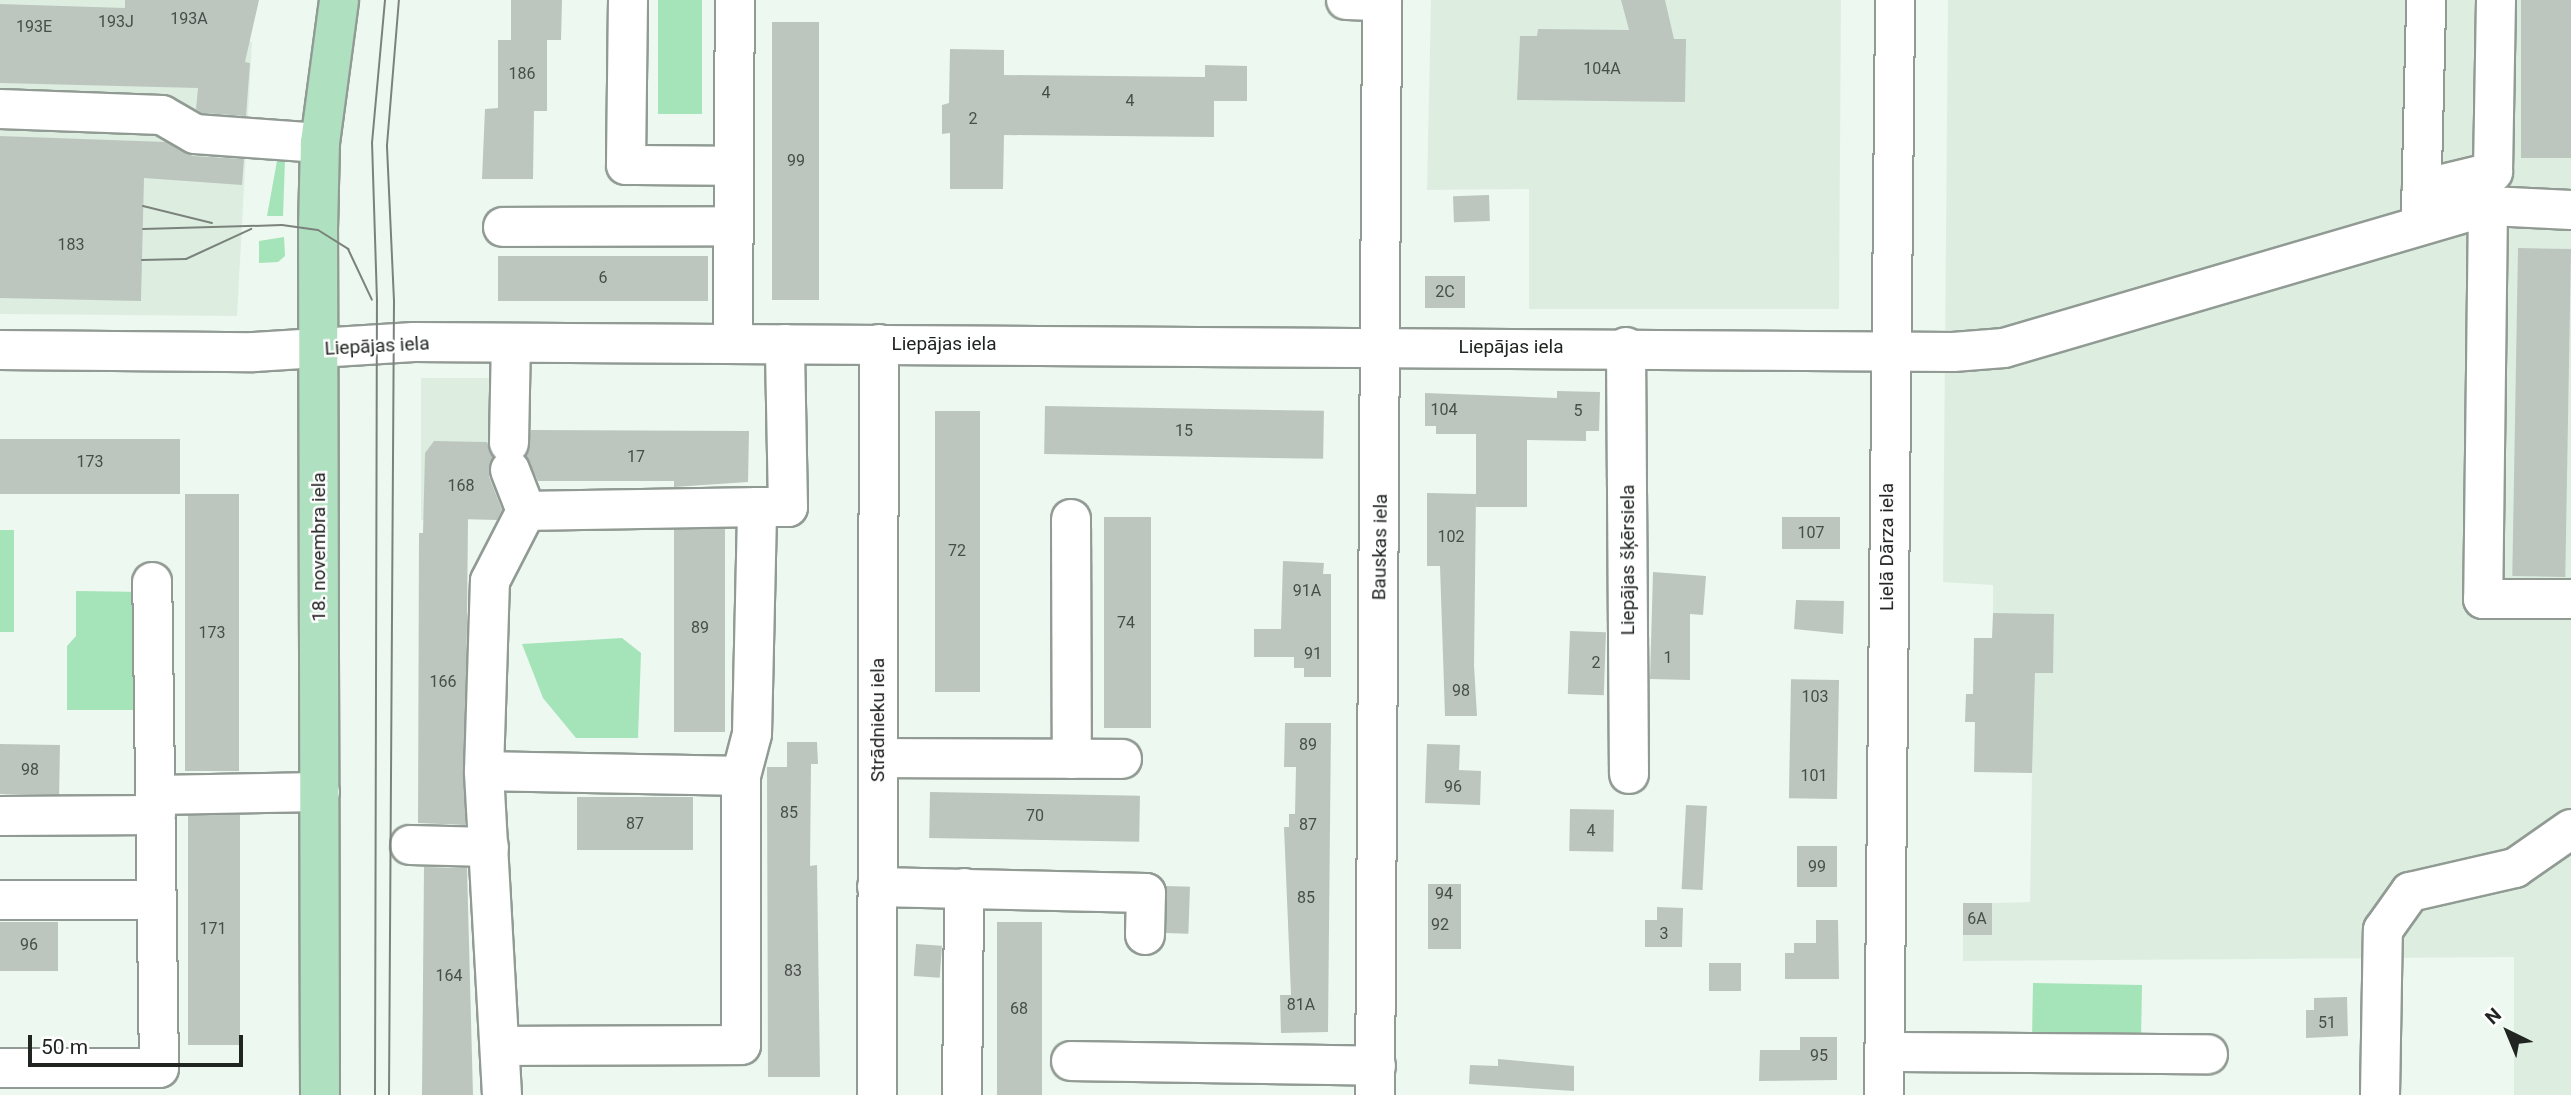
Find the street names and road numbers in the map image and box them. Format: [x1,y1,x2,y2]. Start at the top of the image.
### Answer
street label: Liepājas iela [324,332,430,360]
street label: Liepājas iela [892,333,996,355]
street label: Liepājas iela [1459,336,1563,358]
street label: 18. novembra iela [308,472,330,622]
street label: Lielā Dārza iela [1876,483,1898,611]
street label: Liepājas šķērsiela [1617,485,1639,635]
street label: Bauskas iela [1368,494,1392,600]
street label: Strādnieku iela [867,658,889,782]

